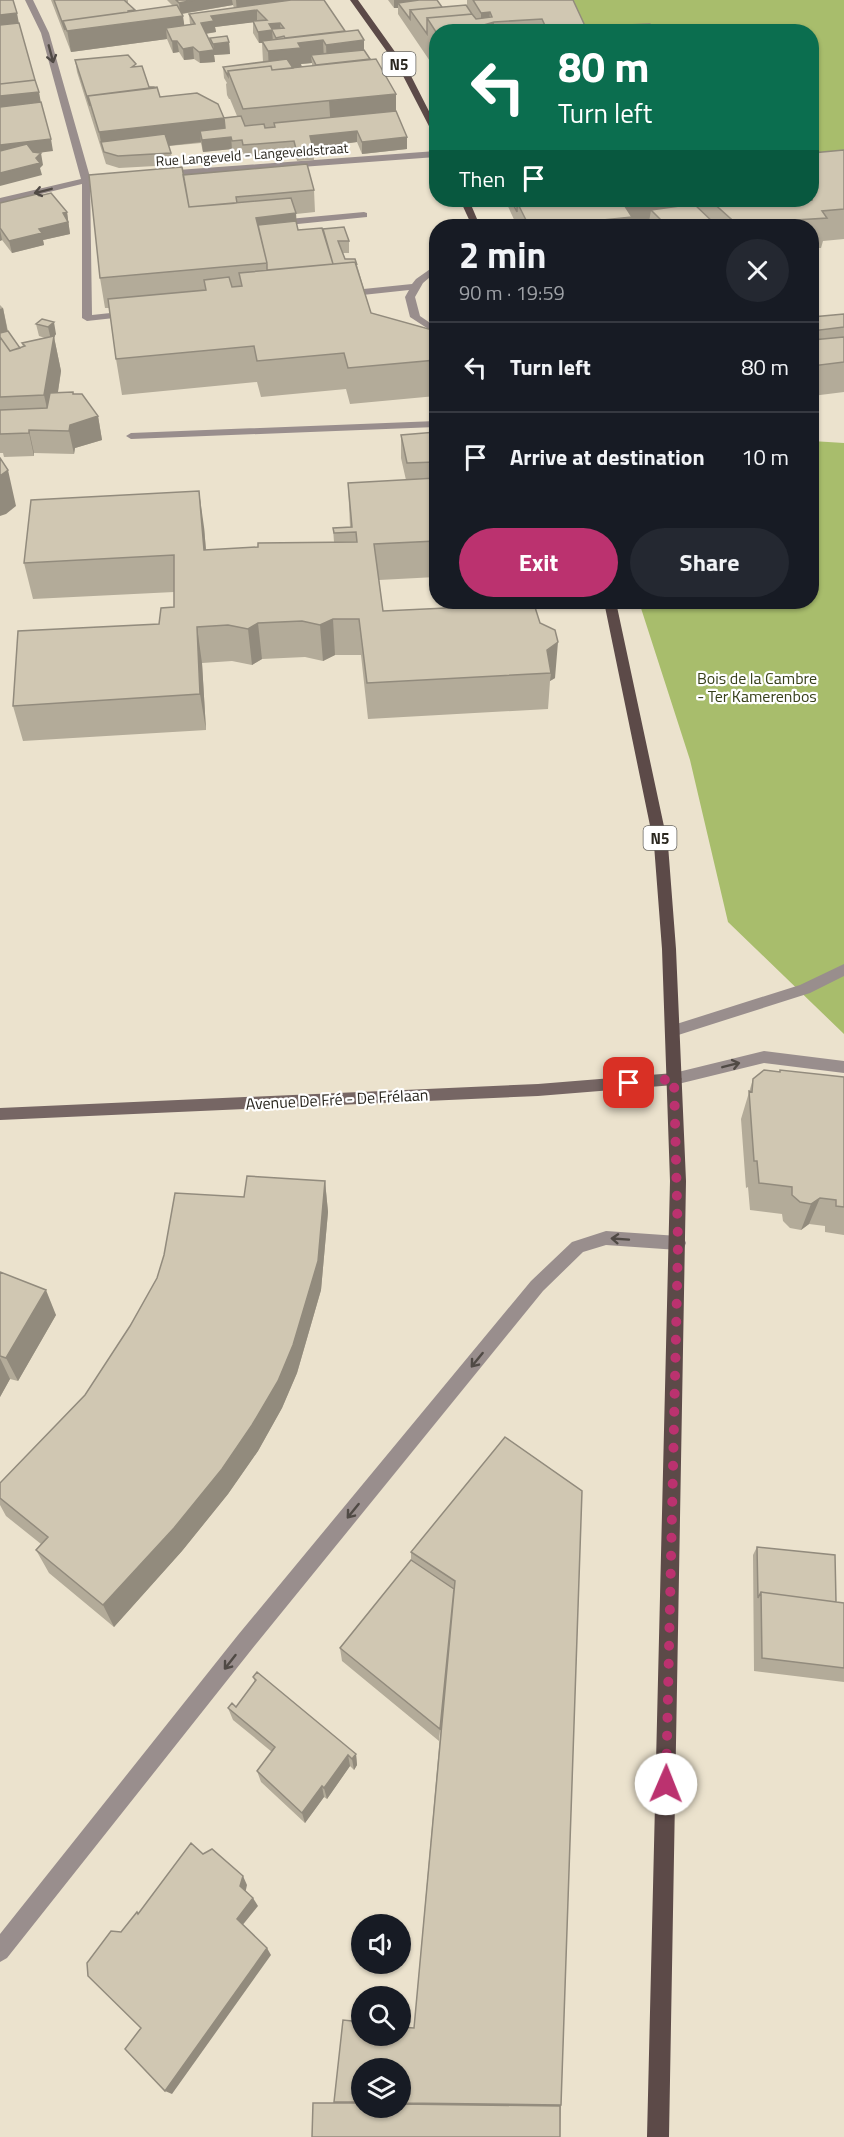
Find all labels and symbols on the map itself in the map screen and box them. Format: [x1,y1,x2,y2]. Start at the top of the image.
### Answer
one-way arrow [46,44,57,63]
road number: N5 [382,52,416,76]
street label: Rue Langeveld - Langeveldstraat [155,137,349,171]
one-way arrow [34,185,53,197]
park label: Bois de la Cambre - Ter Kamerenbos [697,666,817,708]
road number: N5 [644,826,676,850]
pin [603,1057,654,1108]
one-way arrow [721,1059,740,1071]
street label: Avenue De Fré - De Frélaan [245,1082,429,1116]
one-way arrow [610,1233,630,1244]
one-way arrow [470,1352,483,1368]
one-way arrow [347,1502,360,1518]
one-way arrow [223,1653,236,1669]
position arrow [634,1752,698,1816]

